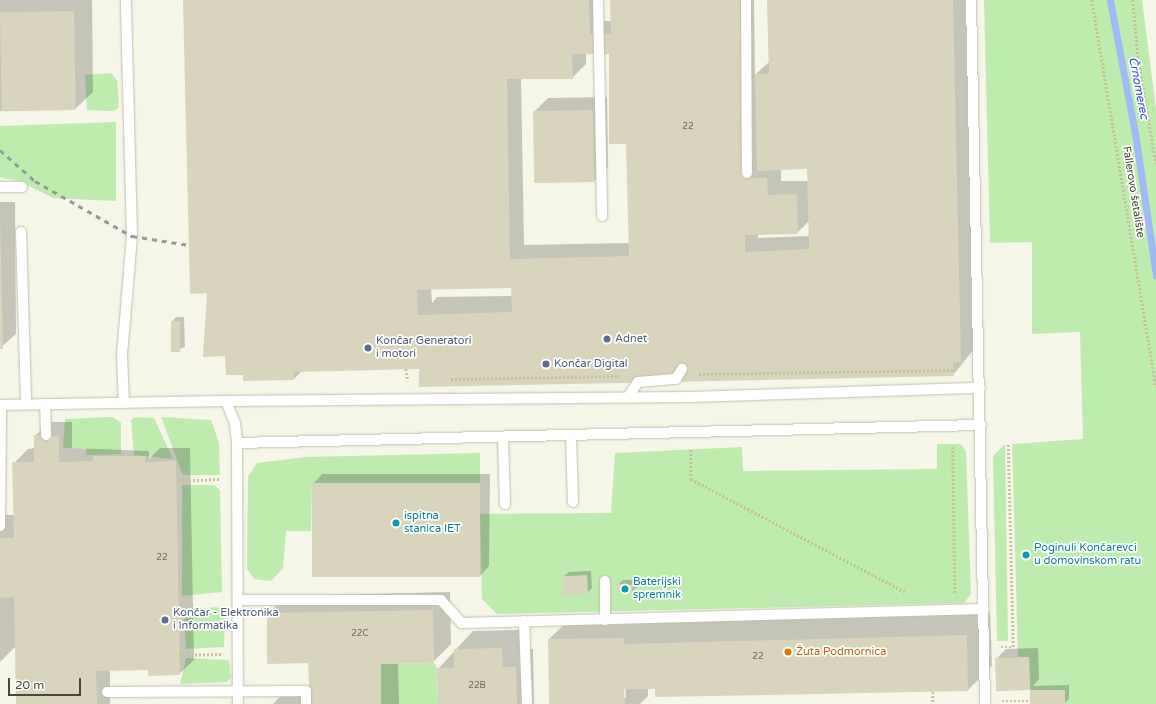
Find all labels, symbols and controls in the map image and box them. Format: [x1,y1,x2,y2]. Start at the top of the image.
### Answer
water label: Črnomerec [1125,56,1151,120]
house number: 22 [682,122,694,132]
street label: Fallerovo šetalište [1119,145,1147,239]
place label: Adnet [615,332,647,346]
marker: Adnet [602,334,612,344]
place label: Končar Generatori i motori [376,335,471,361]
marker: Končar Generatori i motori [363,343,373,353]
place label: Končar Digital [554,357,628,371]
marker: Končar Digital [541,359,551,369]
place label: ispitna stanica IET [404,510,461,536]
marker: ispitna stanica IET [391,518,401,528]
place label: Poginuli Končarevci u domovinskom ratu [1034,542,1141,568]
marker: Poginuli Končarevci u domovinskom ratu [1021,550,1031,560]
house number: 22 [156,553,168,563]
place label: Baterijski spremnik [633,576,681,602]
marker: Baterijski spremnik [620,584,630,594]
place label: Končar - Elektronika i Informatika [173,607,279,633]
marker: Končar - Elektronika i Informatika [160,615,170,625]
house number: 22C [351,629,369,639]
place label: Žuta Podmornica [796,645,886,659]
marker: Žuta Podmornica [783,647,793,657]
house number: 22 [752,652,764,662]
scale bar [10,670,83,696]
text: 20 m [15,678,44,692]
house number: 22B [468,681,486,691]

